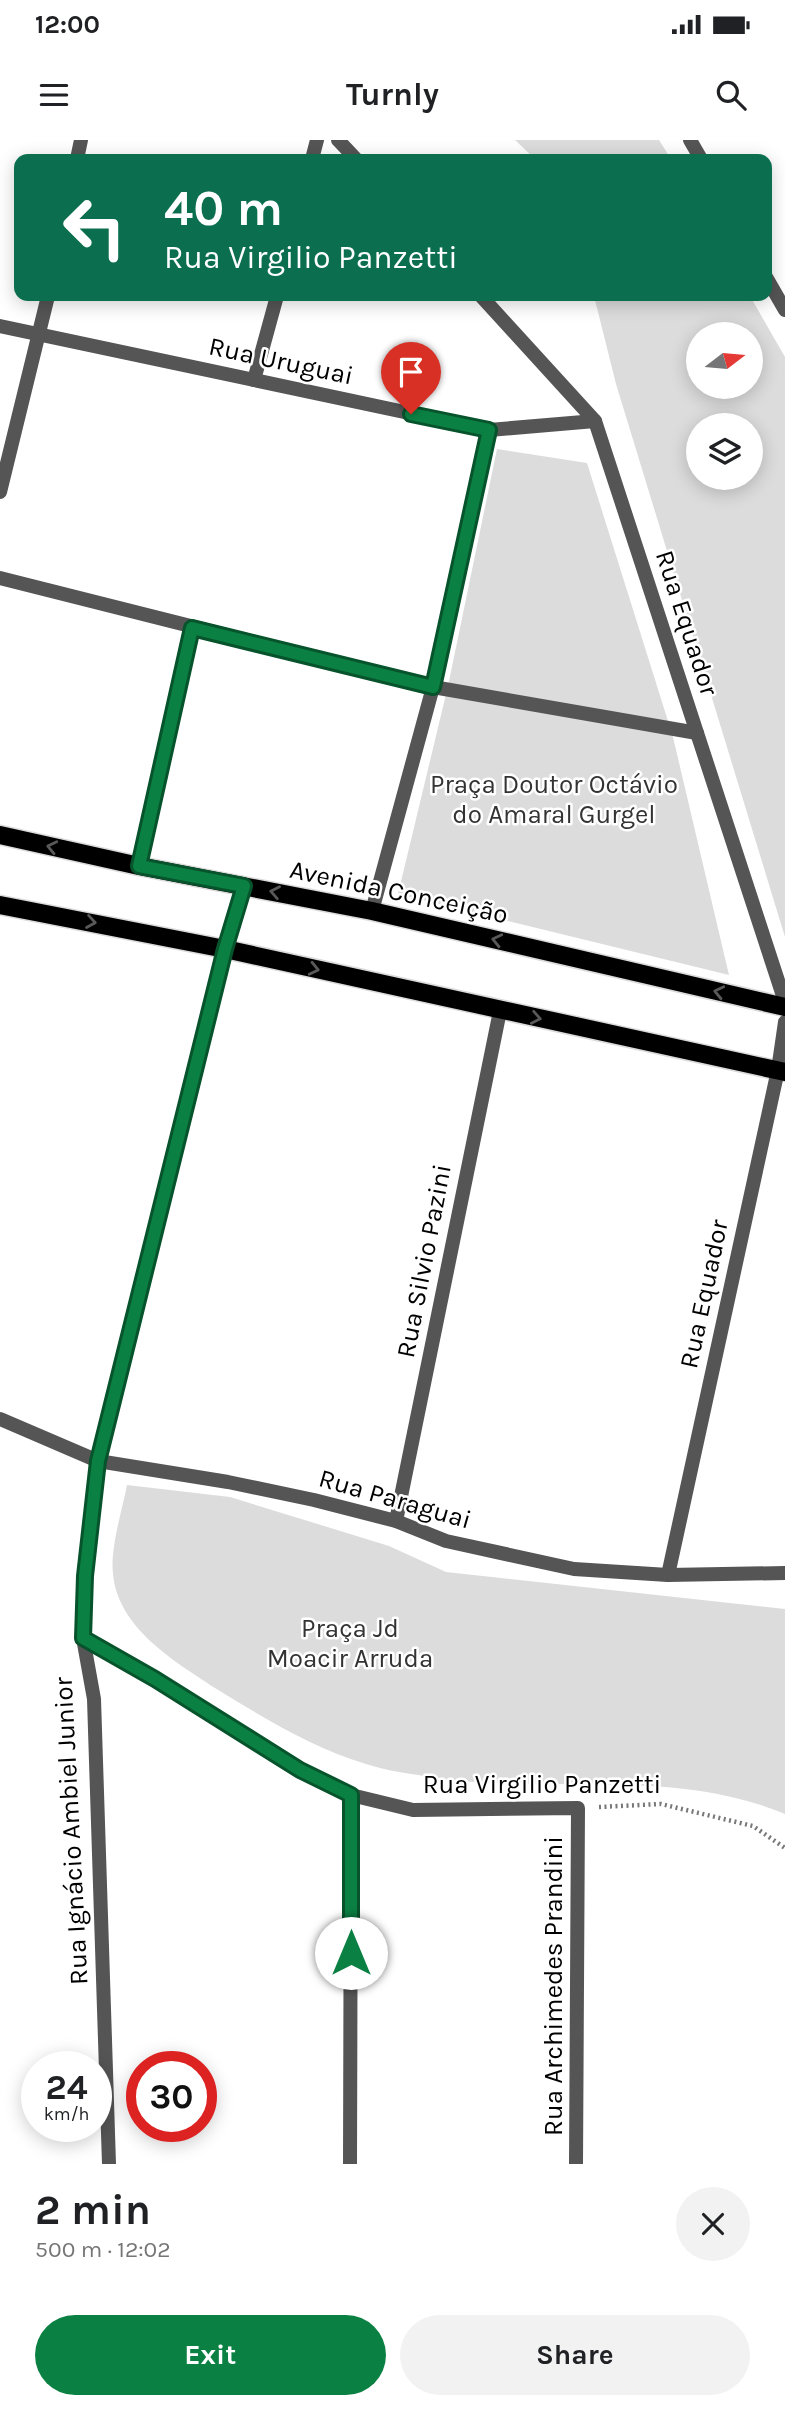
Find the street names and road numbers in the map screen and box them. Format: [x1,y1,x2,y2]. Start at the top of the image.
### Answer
street label: Rua Uruguai [206,331,356,391]
street label: Rua Equador [649,546,725,700]
street label: Avenida Conceição [287,854,511,930]
street label: Rua Silvio Pazini [390,1162,458,1360]
street label: Rua Equador [673,1216,735,1371]
street label: Rua Paraguai [315,1462,475,1536]
street label: Rua Ignácio Ambiel Junior [47,1676,95,1986]
street label: Rua Virgilio Panzetti [423,1769,661,1800]
street label: Rua Archimedes Prandini [538,1836,569,2136]

